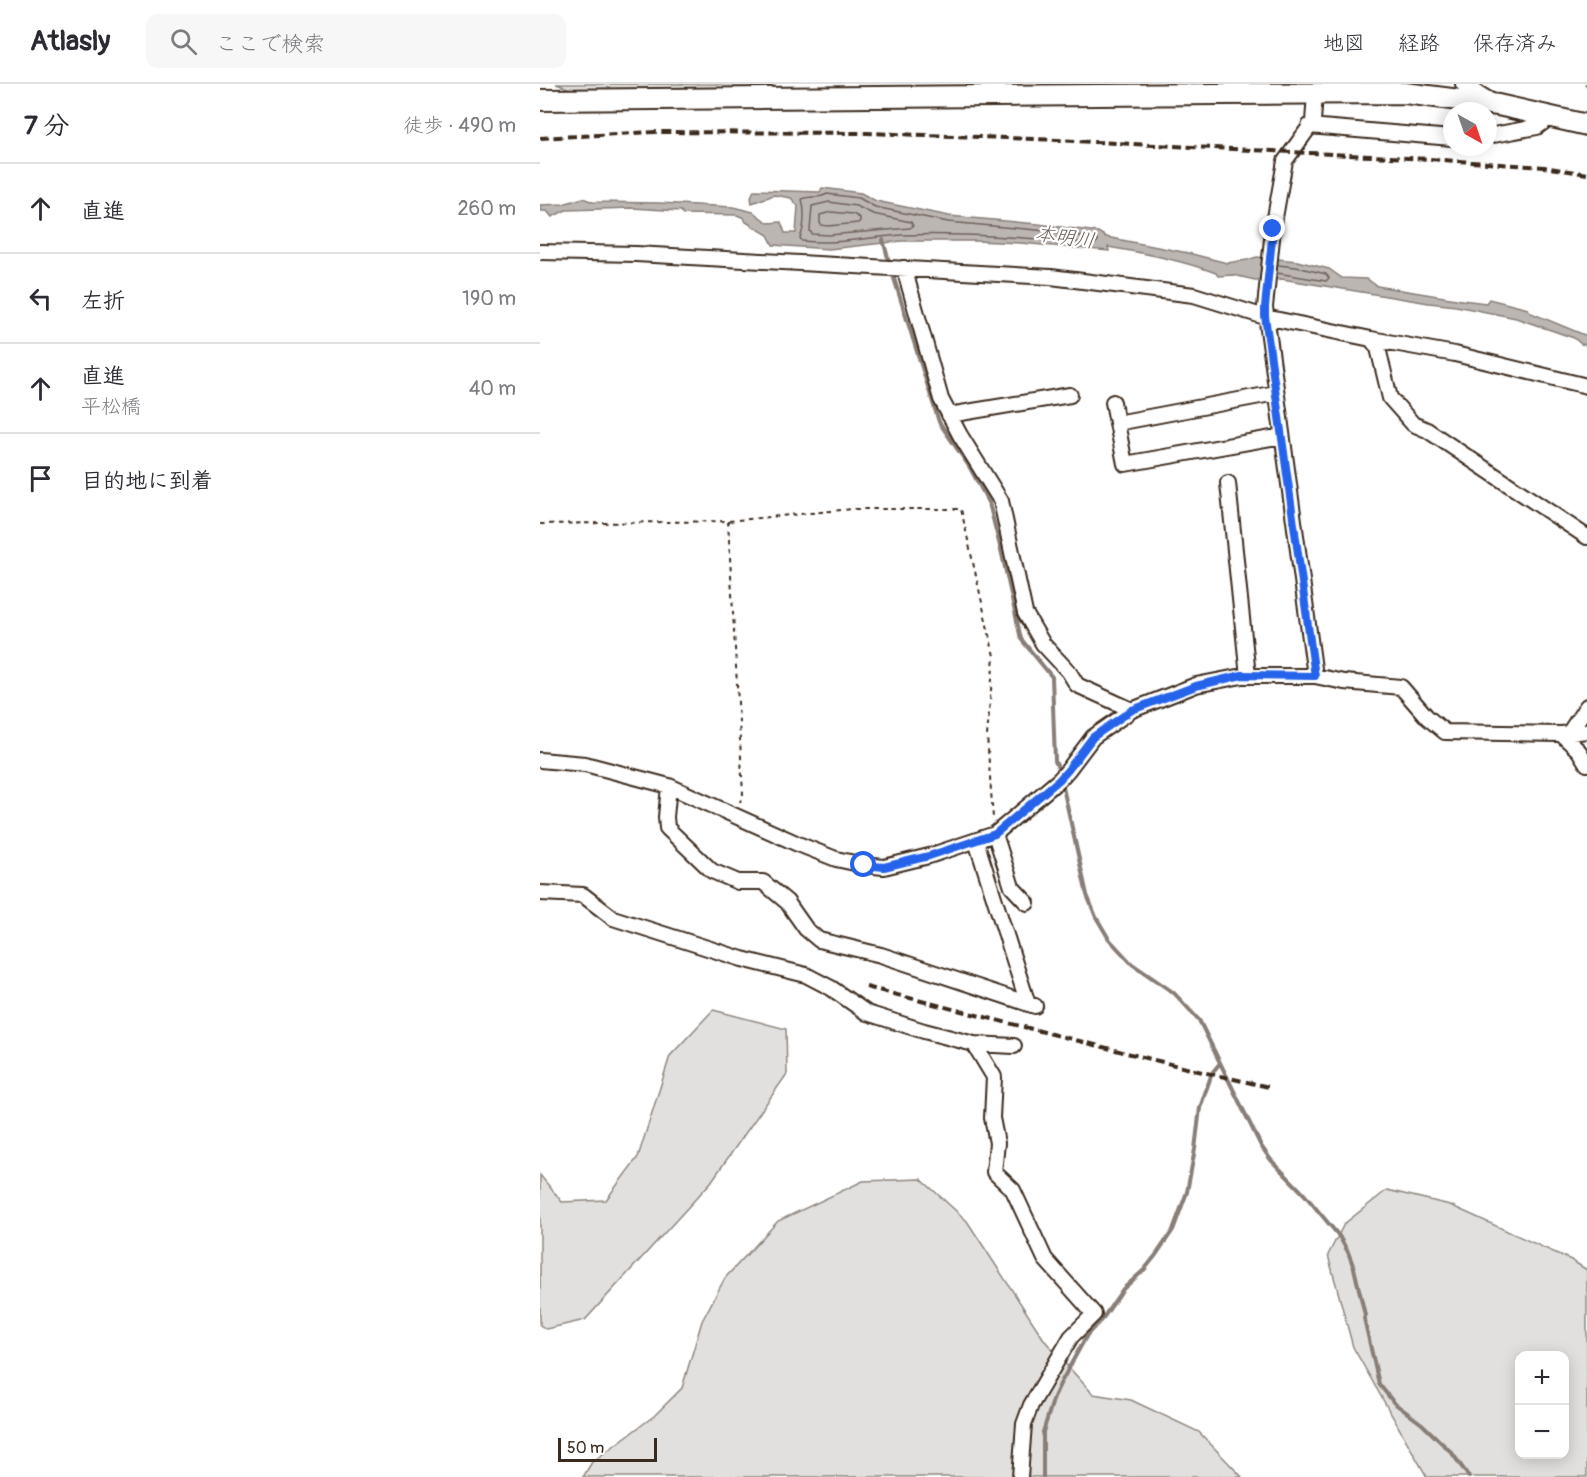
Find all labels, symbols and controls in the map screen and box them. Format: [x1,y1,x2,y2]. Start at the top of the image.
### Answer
search box [146,14,566,68]
text: Atlasly [30,24,110,59]
icon: search [167,25,200,58]
text: ここで検索 [215,30,325,58]
text: 地図 [1323,30,1365,57]
text: 経路 [1398,30,1440,57]
text: 保存済み [1473,30,1557,57]
north arrow [1443,102,1497,156]
text: 7 分 [24,110,69,142]
text: 徒歩 · 490 m [403,113,516,138]
icon: ahead [24,192,57,225]
text: 260 m [457,196,516,221]
text: 直進 [81,197,125,225]
route end [1259,215,1285,241]
water label: 本明川 [1034,220,1096,254]
icon: left [24,282,57,315]
text: 190 m [462,286,516,311]
text: 左折 [81,287,125,315]
text: 直進 [81,362,125,390]
icon: ahead [24,372,57,405]
text: 40 m [469,376,516,401]
text: 平松橋 [81,394,141,419]
icon: arrive [24,462,57,495]
text: 目的地に到着 [81,467,213,495]
route start [850,851,876,877]
map controls [1515,1351,1569,1459]
button: + [1515,1351,1569,1405]
button: − [1515,1405,1569,1459]
scale bar [558,1435,657,1462]
text: 50 m [567,1438,604,1458]

